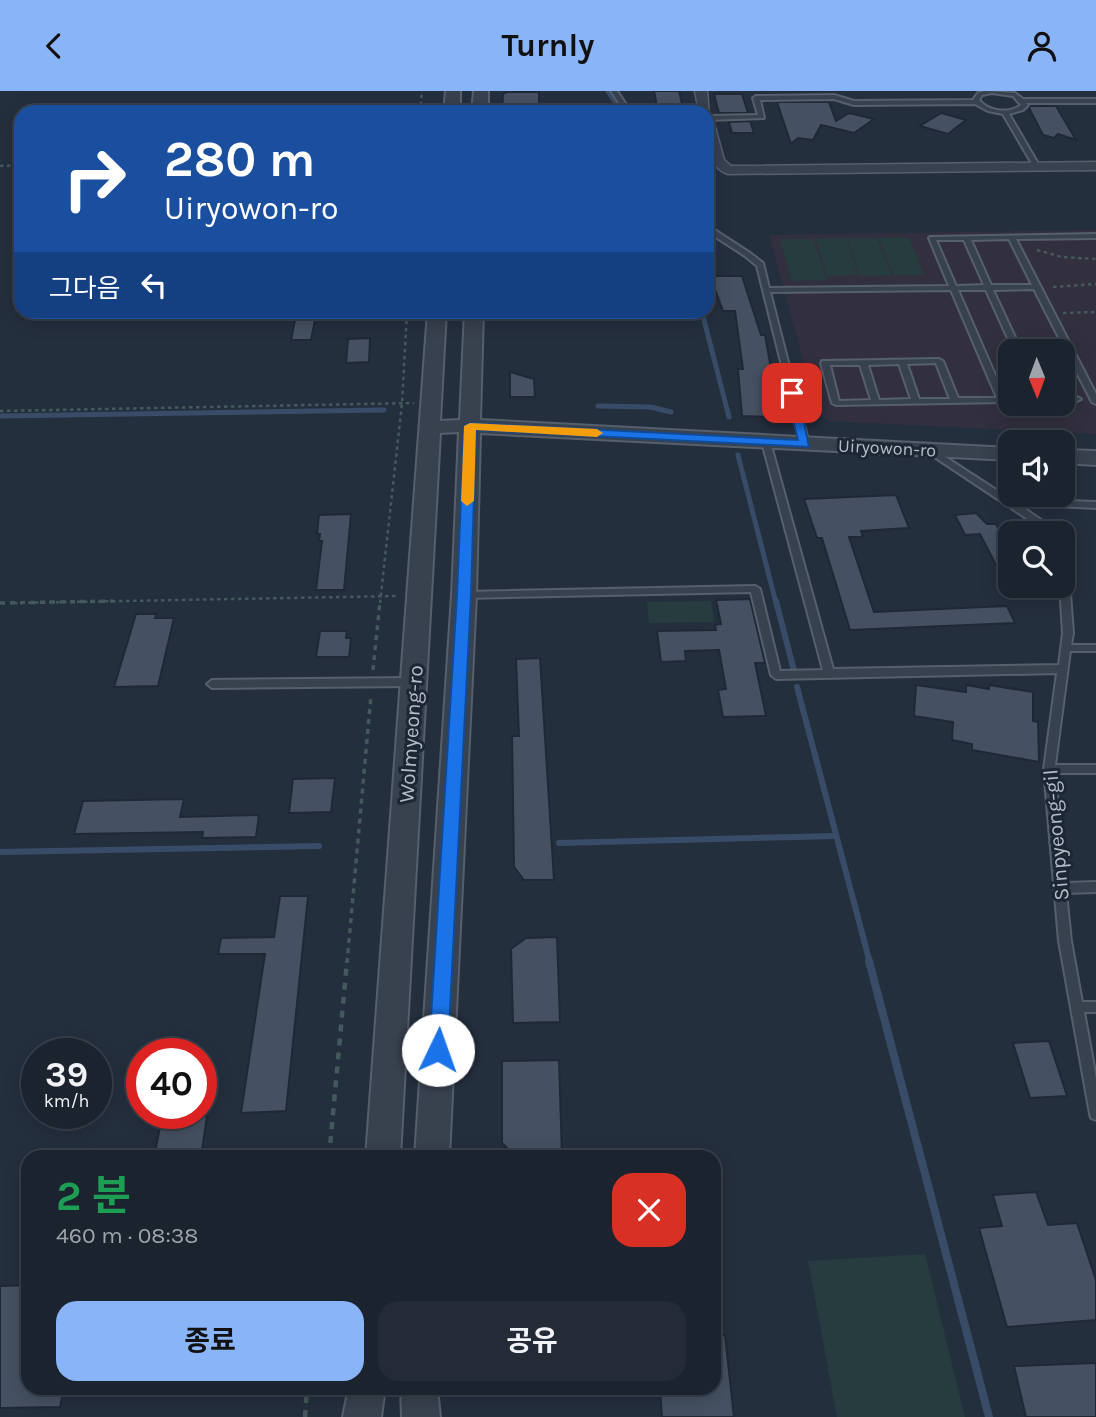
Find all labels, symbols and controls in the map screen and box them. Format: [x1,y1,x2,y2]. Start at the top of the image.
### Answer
icon: back [35,27,73,65]
text: Turnly [502,27,594,64]
icon: person [1023,27,1061,65]
text: 280 m [164,131,315,188]
icon: right [49,133,140,224]
text: Uiryowon-ro [164,190,339,227]
icon: left [135,266,173,304]
text: 그다음 [49,273,121,304]
north arrow [998,339,1074,417]
map controls [998,339,1075,598]
pin [762,363,822,423]
icon: arrive [773,374,811,412]
button: sound [998,430,1075,507]
street label: Uiryowon-ro [837,434,937,462]
button: search [998,521,1075,598]
street label: Wolmyeong-ro [394,664,428,804]
street label: Sinpyeong-gil [1038,768,1074,902]
position arrow [401,1013,475,1087]
speed limit sign: 40 [126,1038,217,1129]
text: 39 [45,1054,88,1095]
text: km/h [44,1090,89,1112]
text: 2 분 [56,1171,131,1221]
button: close [612,1173,686,1247]
text: 460 m · 08:38 [56,1222,198,1249]
button: 종료 [56,1301,364,1381]
button: 공유 [378,1301,686,1381]

